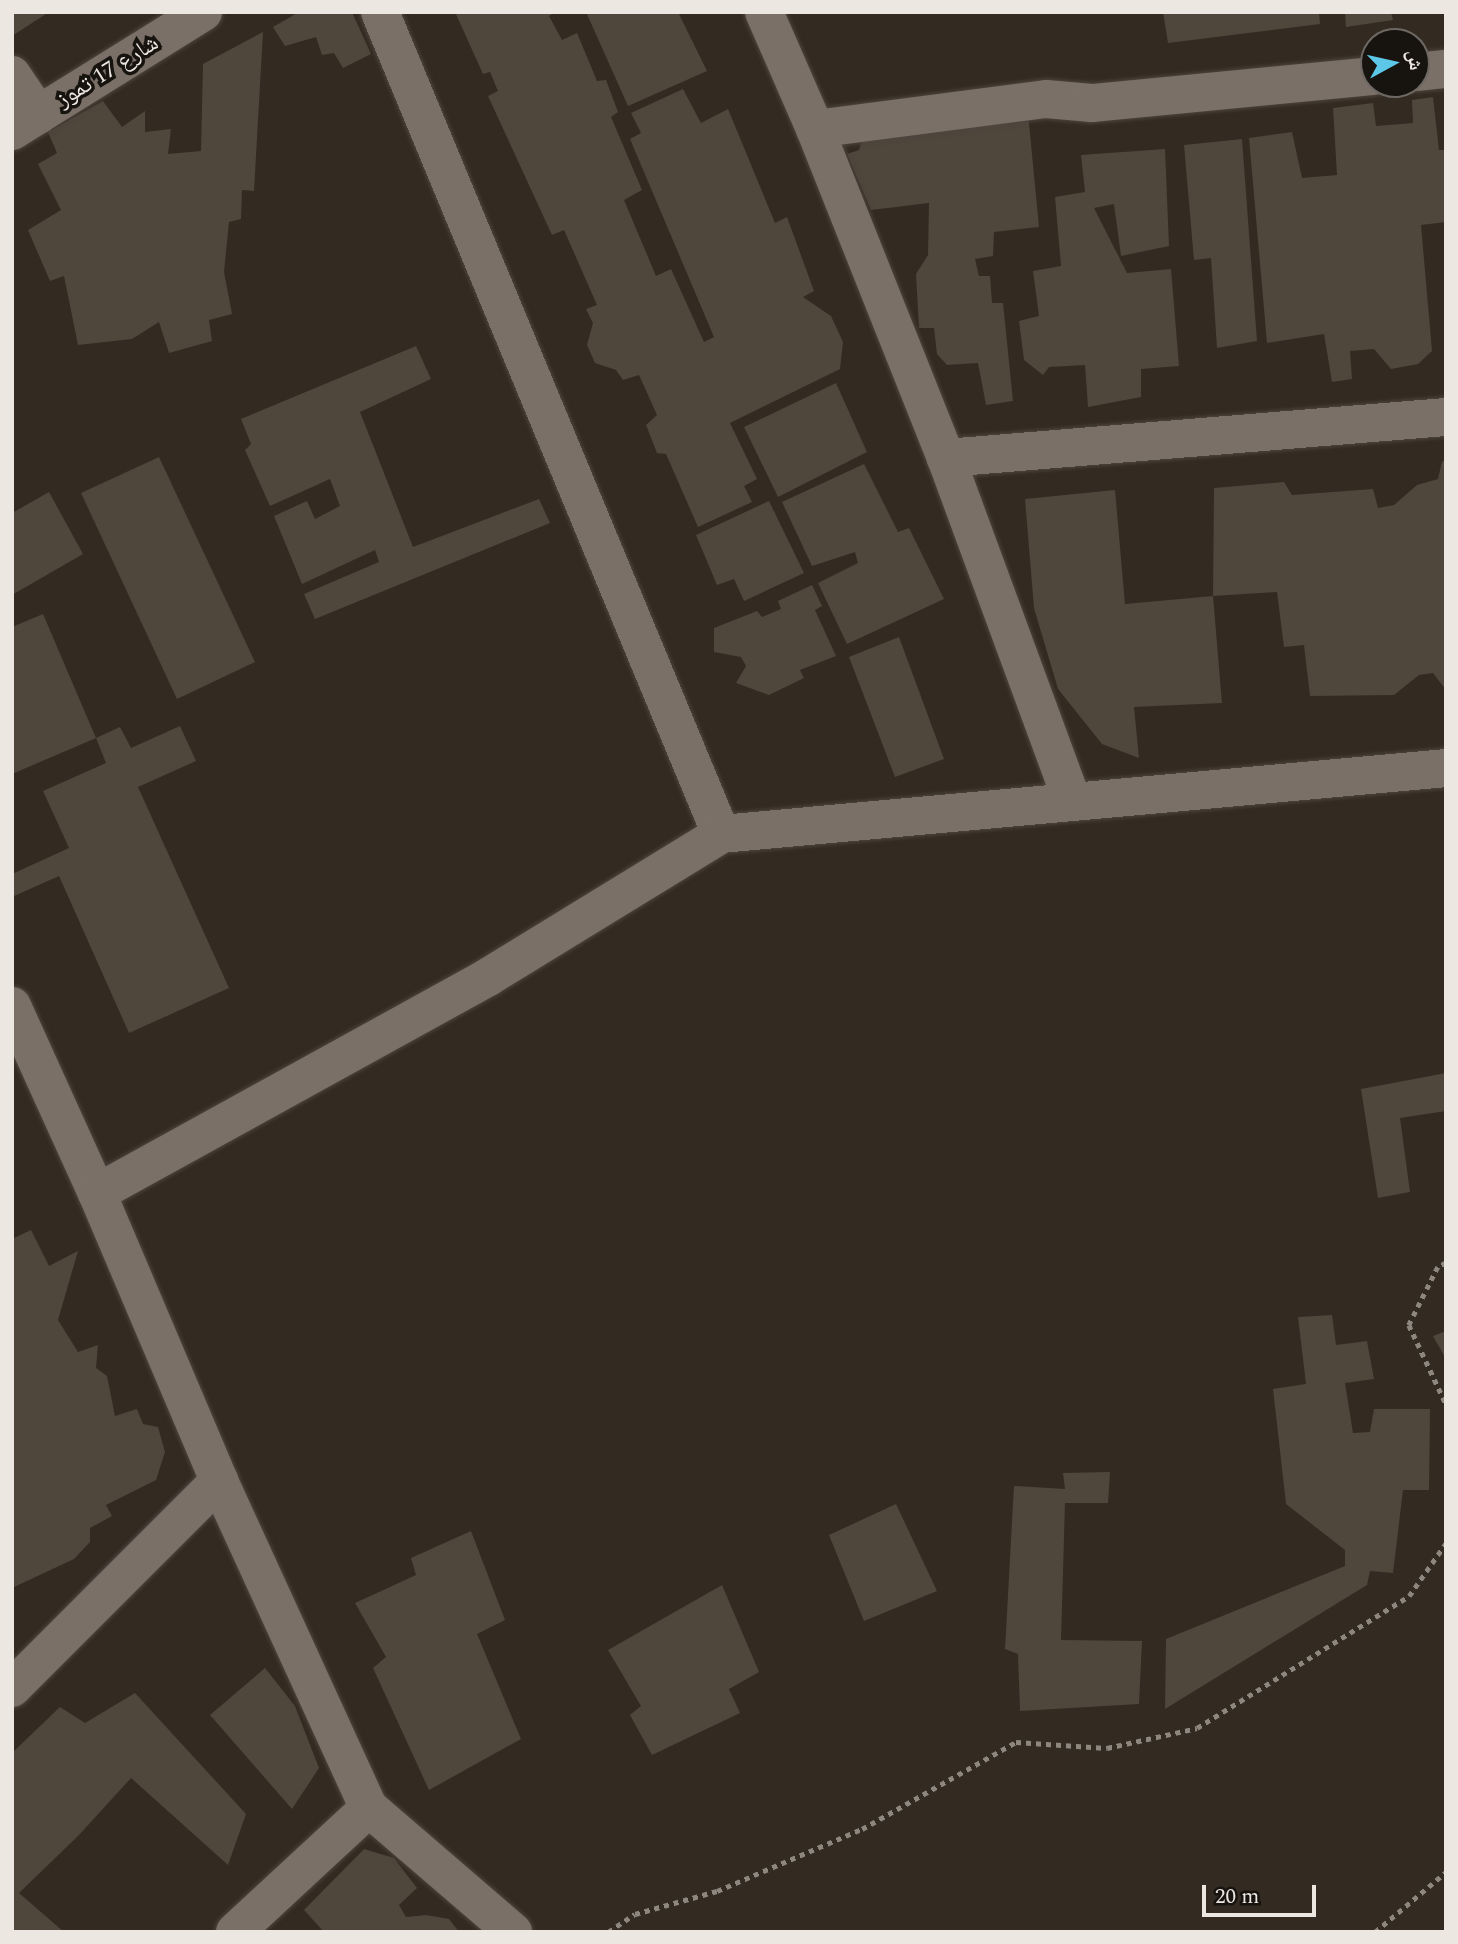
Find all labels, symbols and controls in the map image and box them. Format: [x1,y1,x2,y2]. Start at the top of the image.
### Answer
north arrow [1360,28,1430,98]
street label: شارع 17 تموز [52,30,164,114]
text: ش [1399,48,1430,72]
scale bar [1206,1870,1320,1914]
text: 20 m [1215,1881,1259,1913]

